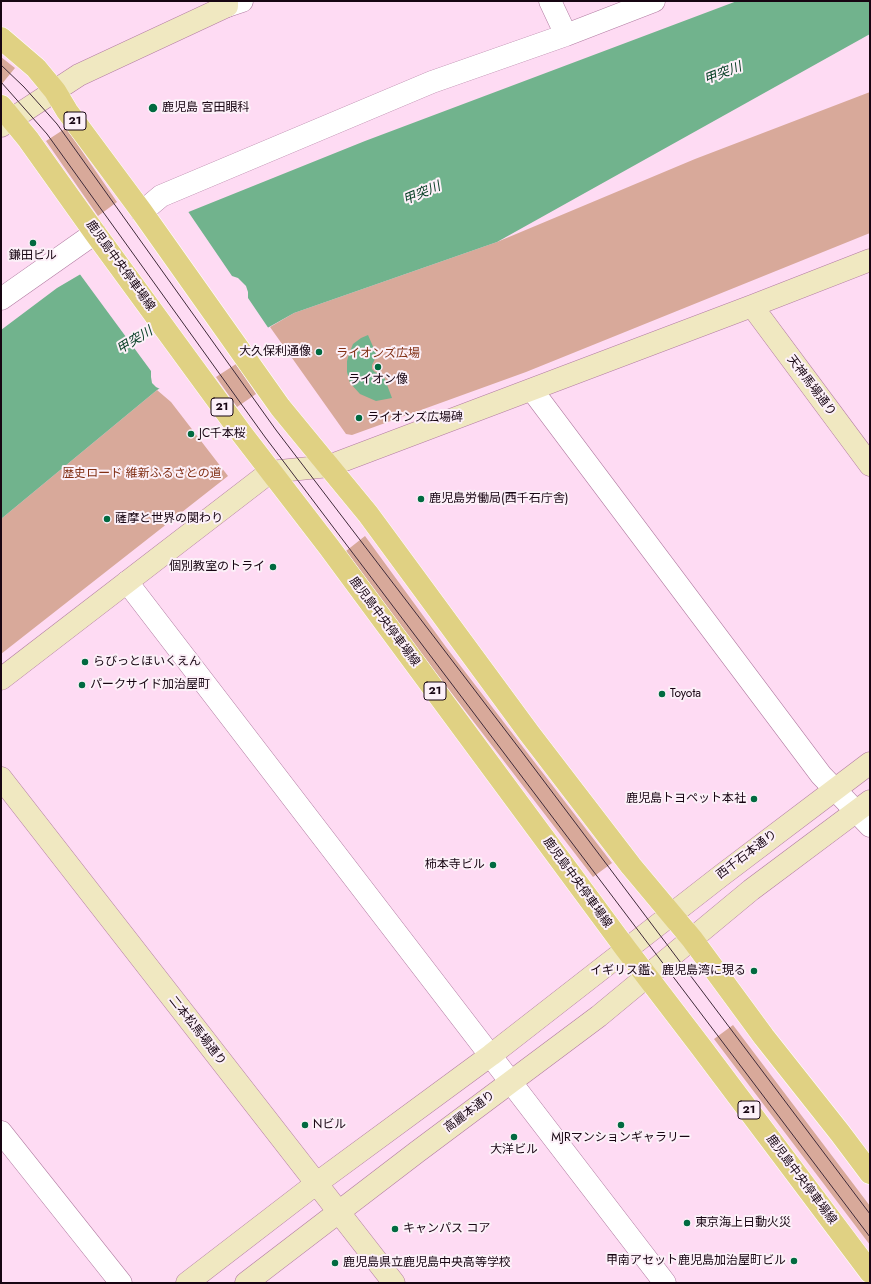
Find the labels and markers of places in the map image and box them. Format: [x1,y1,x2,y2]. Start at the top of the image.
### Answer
place label: 鹿児島 宮田眼科 [162,101,250,115]
marker: 鹿児島 宮田眼科 [147,102,159,114]
marker: 鎌田ビル [28,238,38,248]
place label: 鎌田ビル [9,249,57,263]
place label: 大久保利通像 [239,345,311,359]
marker: 大久保利通像 [314,347,324,357]
marker: ライオン像 [373,362,383,372]
place label: ライオン像 [348,373,408,387]
place label: ライオンズ広場碑 [367,411,463,425]
marker: ライオンズ広場碑 [354,413,364,423]
place label: JC千本桜 [199,427,246,441]
marker: JC千本桜 [186,429,196,439]
place label: 鹿児島労働局(西千石庁舎) [429,492,568,506]
marker: 鹿児島労働局(西千石庁舎) [416,494,426,504]
place label: 薩摩と世界の関わり [115,512,223,526]
marker: 薩摩と世界の関わり [102,514,112,524]
place label: 個別教室のトライ [169,560,265,574]
marker: 個別教室のトライ [268,562,278,572]
place label: らびっとほいくえん [93,655,201,669]
marker: らびっとほいくえん [80,657,90,667]
place label: パークサイド加治屋町 [90,678,210,692]
marker: パークサイド加治屋町 [77,680,87,690]
place label: Toyota [670,687,701,701]
marker: Toyota [657,689,667,699]
place label: 鹿児島トヨペット本社 [626,792,746,806]
marker: 鹿児島トヨペット本社 [749,794,759,804]
place label: 柿本寺ビル [425,858,485,872]
marker: 柿本寺ビル [488,860,498,870]
place label: イギリス鑑、鹿児島湾に現る [590,964,746,978]
marker: イギリス鑑、鹿児島湾に現る [749,966,759,976]
place label: Nビル [313,1118,346,1132]
marker: Nビル [300,1120,310,1130]
marker: MJRマンションギャラリー [616,1120,626,1130]
place label: MJRマンションギャラリー [551,1131,691,1145]
marker: 大洋ビル [509,1132,519,1142]
place label: 大洋ビル [490,1143,538,1157]
place label: 東京海上日動火災 [695,1216,791,1230]
marker: 東京海上日動火災 [682,1218,692,1228]
place label: キャンパス コア [403,1222,491,1236]
marker: キャンパス コア [390,1224,400,1234]
place label: 甲南アセット鹿児島加治屋町ビル [606,1254,786,1268]
place label: 鹿児島県立鹿児島中央高等学校 [343,1256,511,1270]
marker: 甲南アセット鹿児島加治屋町ビル [789,1256,799,1266]
marker: 鹿児島県立鹿児島中央高等学校 [330,1258,340,1268]

